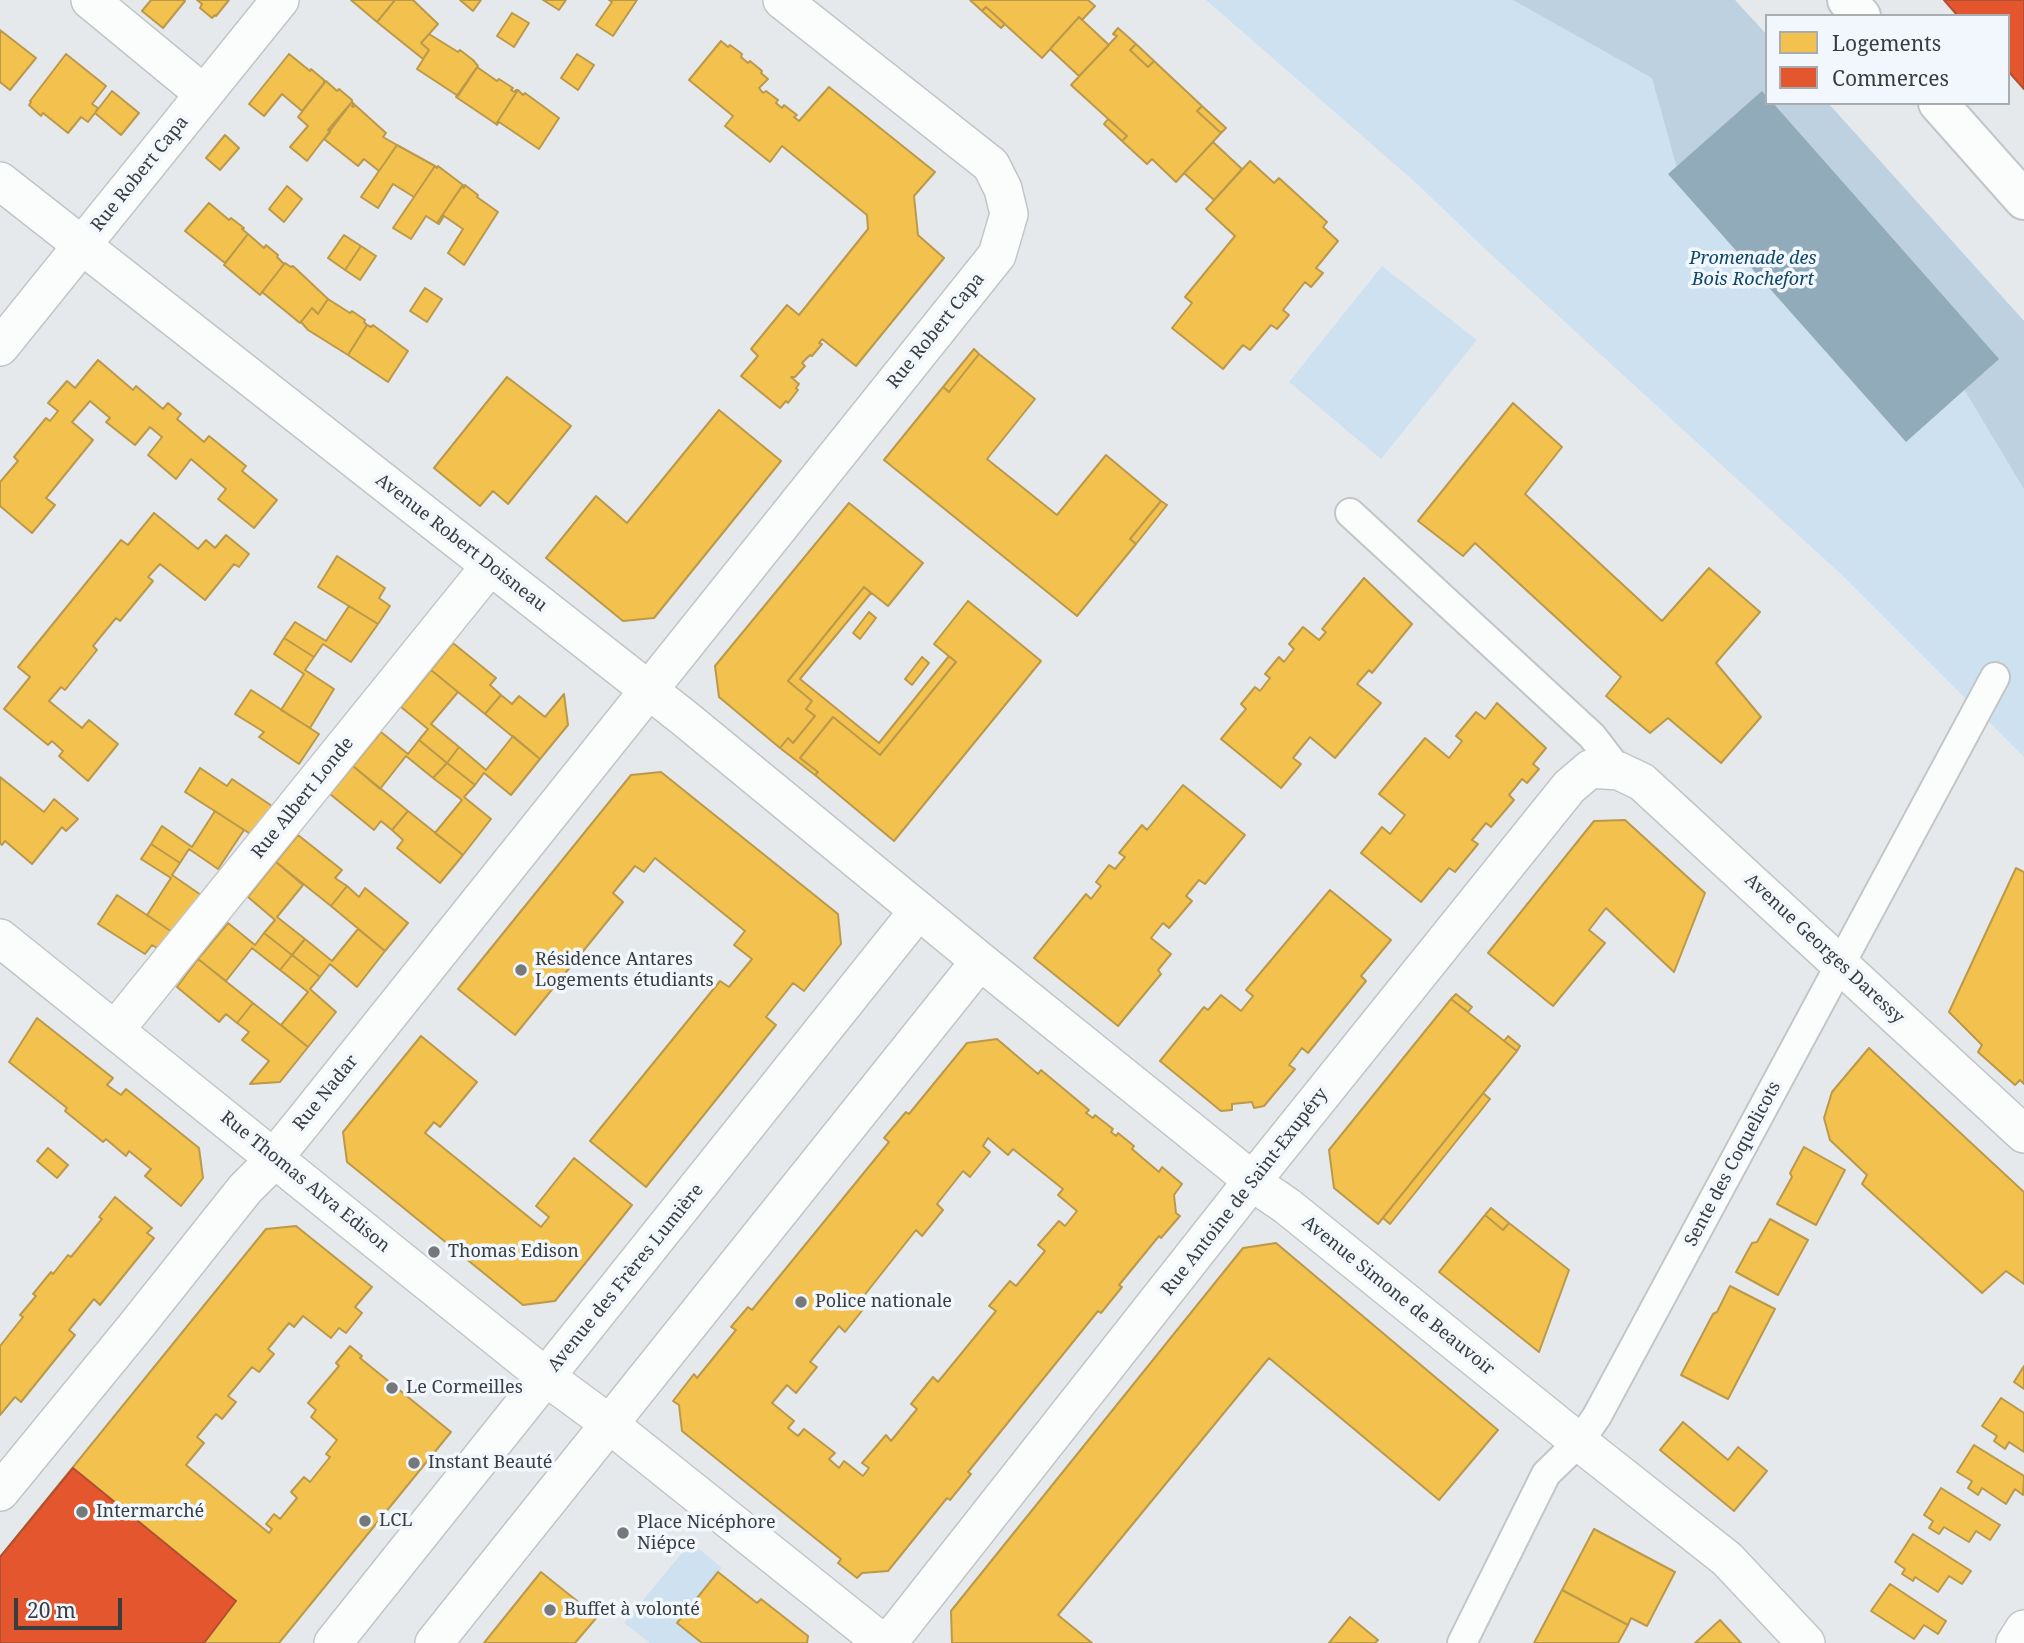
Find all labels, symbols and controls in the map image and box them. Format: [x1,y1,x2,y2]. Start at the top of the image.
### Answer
legend [1765,14,2010,105]
text: Logements [1832,29,1941,57]
text: Commerces [1832,64,1949,92]
street label: Rue Robert Capa [87,112,193,236]
park label: Promenade des Bois Rochefort [1689,248,1817,290]
street label: Rue Robert Capa [883,269,989,393]
street label: Avenue Robert Doisneau [371,469,551,617]
street label: Rue Albert Londe [247,733,359,863]
street label: Avenue Georges Daressy [1740,869,1908,1029]
place label: Résidence Antares Logements étudiants [535,949,714,992]
marker: Résidence Antares Logements étudiants [513,962,529,978]
street label: Rue Nadar [289,1051,363,1135]
street label: Sente des Coquelicots [1680,1078,1786,1250]
street label: Rue Antoine de Saint-Exupéry [1157,1084,1333,1300]
street label: Rue Thomas Alva Edison [216,1107,394,1257]
street label: Avenue des Frères Lumière [544,1180,708,1376]
street label: Avenue Simone de Beauvoir [1297,1212,1499,1380]
place label: Thomas Edison [448,1241,579,1263]
marker: Thomas Edison [426,1244,442,1260]
place label: Police nationale [815,1291,952,1313]
marker: Police nationale [793,1294,809,1310]
place label: Le Cormeilles [406,1377,523,1399]
marker: Le Cormeilles [384,1380,400,1396]
place label: Instant Beauté [428,1452,552,1474]
marker: Instant Beauté [406,1455,422,1471]
place label: Intermarché [96,1501,204,1523]
marker: Intermarché [74,1504,90,1520]
place label: LCL [379,1510,412,1532]
place label: Place Nicéphore Niépce [637,1512,776,1554]
marker: LCL [357,1513,373,1529]
marker: Place Nicéphore Niépce [615,1525,631,1541]
scale bar [18,1584,126,1628]
text: 20 m [27,1596,76,1624]
place label: Buffet à volonté [564,1599,700,1621]
marker: Buffet à volonté [542,1602,558,1618]

